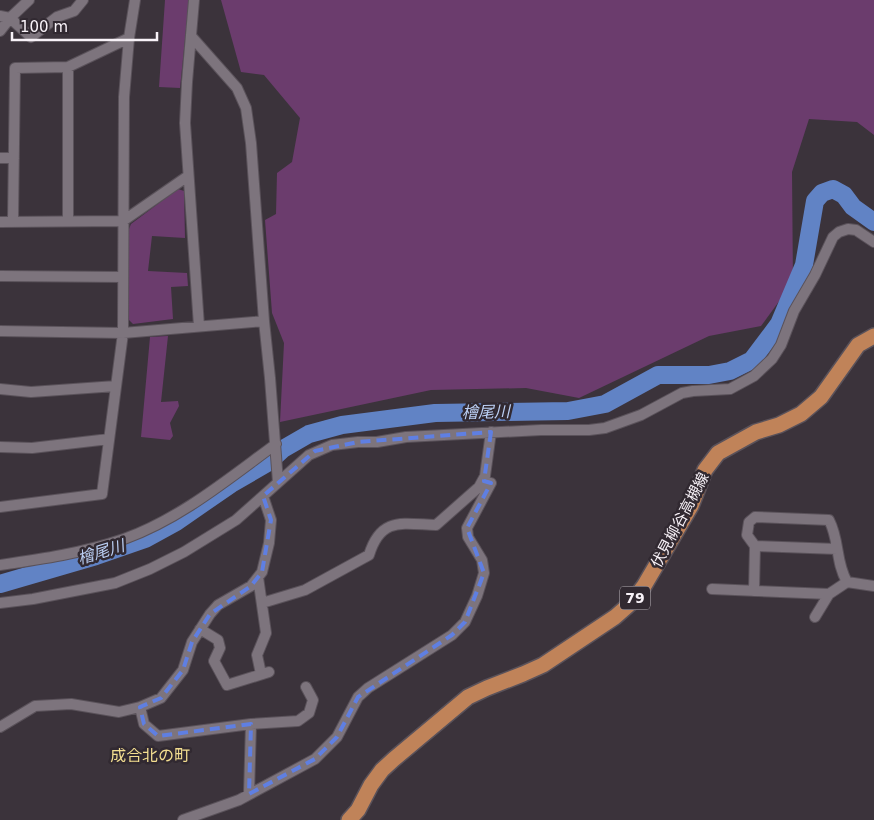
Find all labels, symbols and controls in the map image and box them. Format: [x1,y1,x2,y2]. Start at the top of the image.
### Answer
scale bar [12,10,158,42]
text: 100 m [20,18,68,36]
water label: 檜尾川 [462,402,512,422]
street label: 伏見柳谷高槻線 [647,469,713,571]
water label: 檜尾川 [75,535,129,568]
road number: 79 [620,586,650,610]
district label: 成合北の町 [110,746,190,765]

